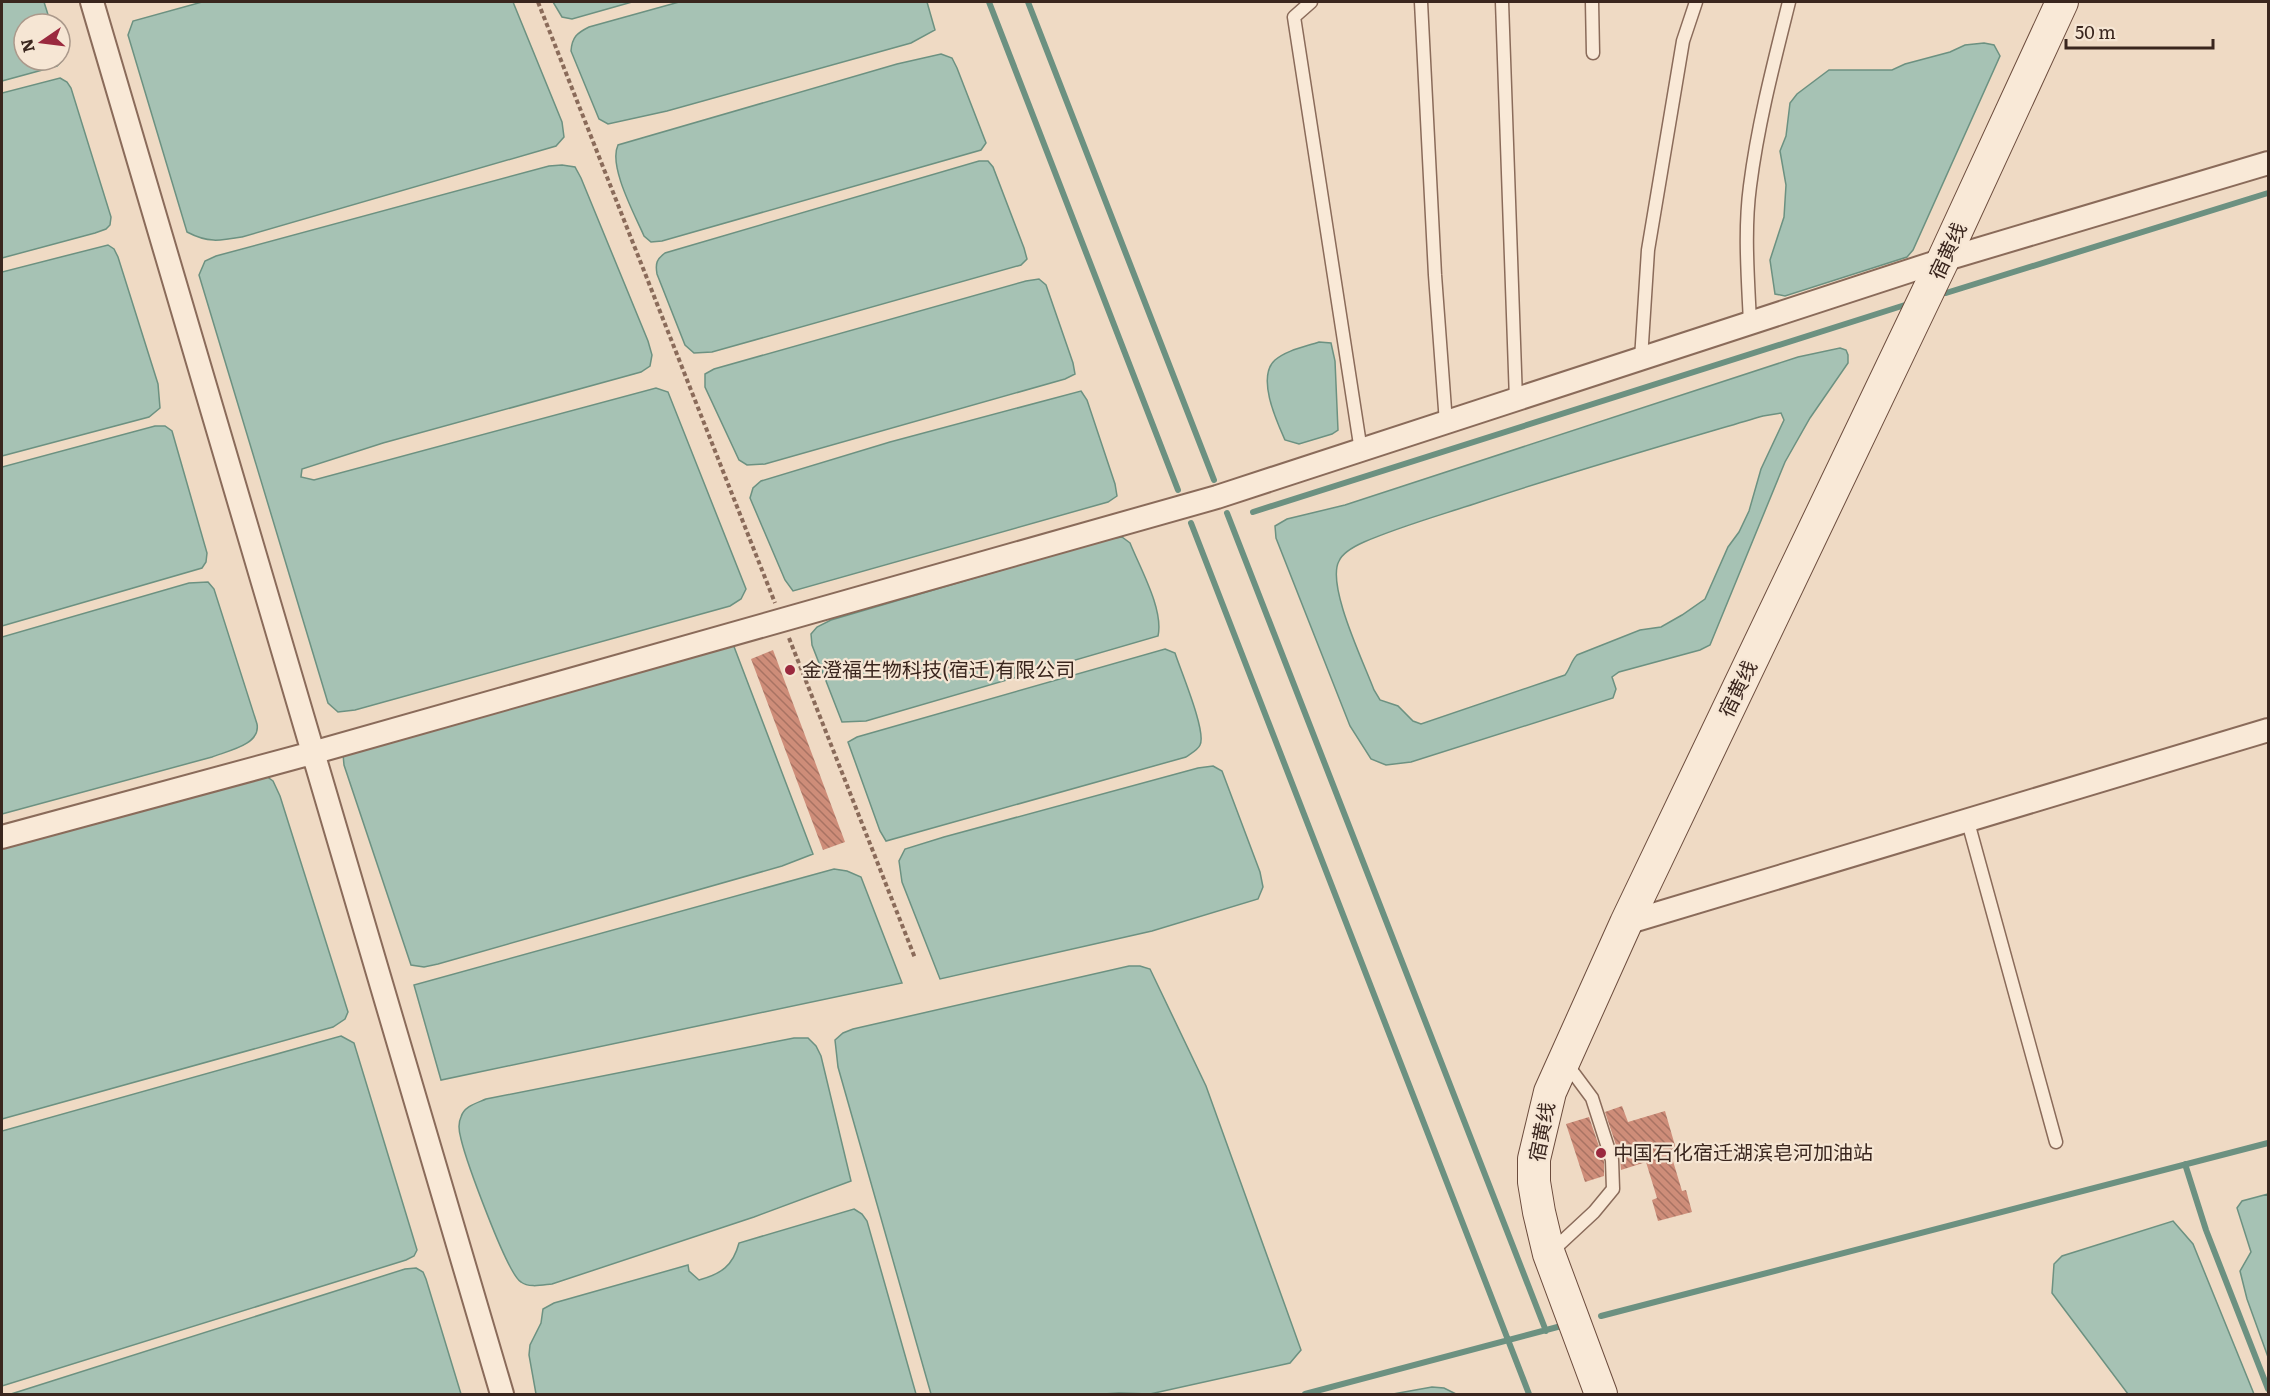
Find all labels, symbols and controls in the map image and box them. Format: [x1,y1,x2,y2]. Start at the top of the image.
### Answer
north arrow [12,12,72,72]
scale bar [2066,12,2213,50]
text: 50 m [2075,18,2116,45]
text: N [13,36,40,55]
street label: 宿黄线 [1920,217,1972,284]
place label: 金澄福生物科技(宿迁)有限公司 [802,653,1075,683]
street label: 宿黄线 [1710,655,1763,722]
marker: 金澄福生物科技(宿迁)有限公司 [783,663,797,677]
street label: 宿黄线 [1520,1099,1560,1164]
place label: 中国石化宿迁湖滨皂河加油站 [1613,1136,1873,1166]
marker: 中国石化宿迁湖滨皂河加油站 [1594,1146,1608,1160]

